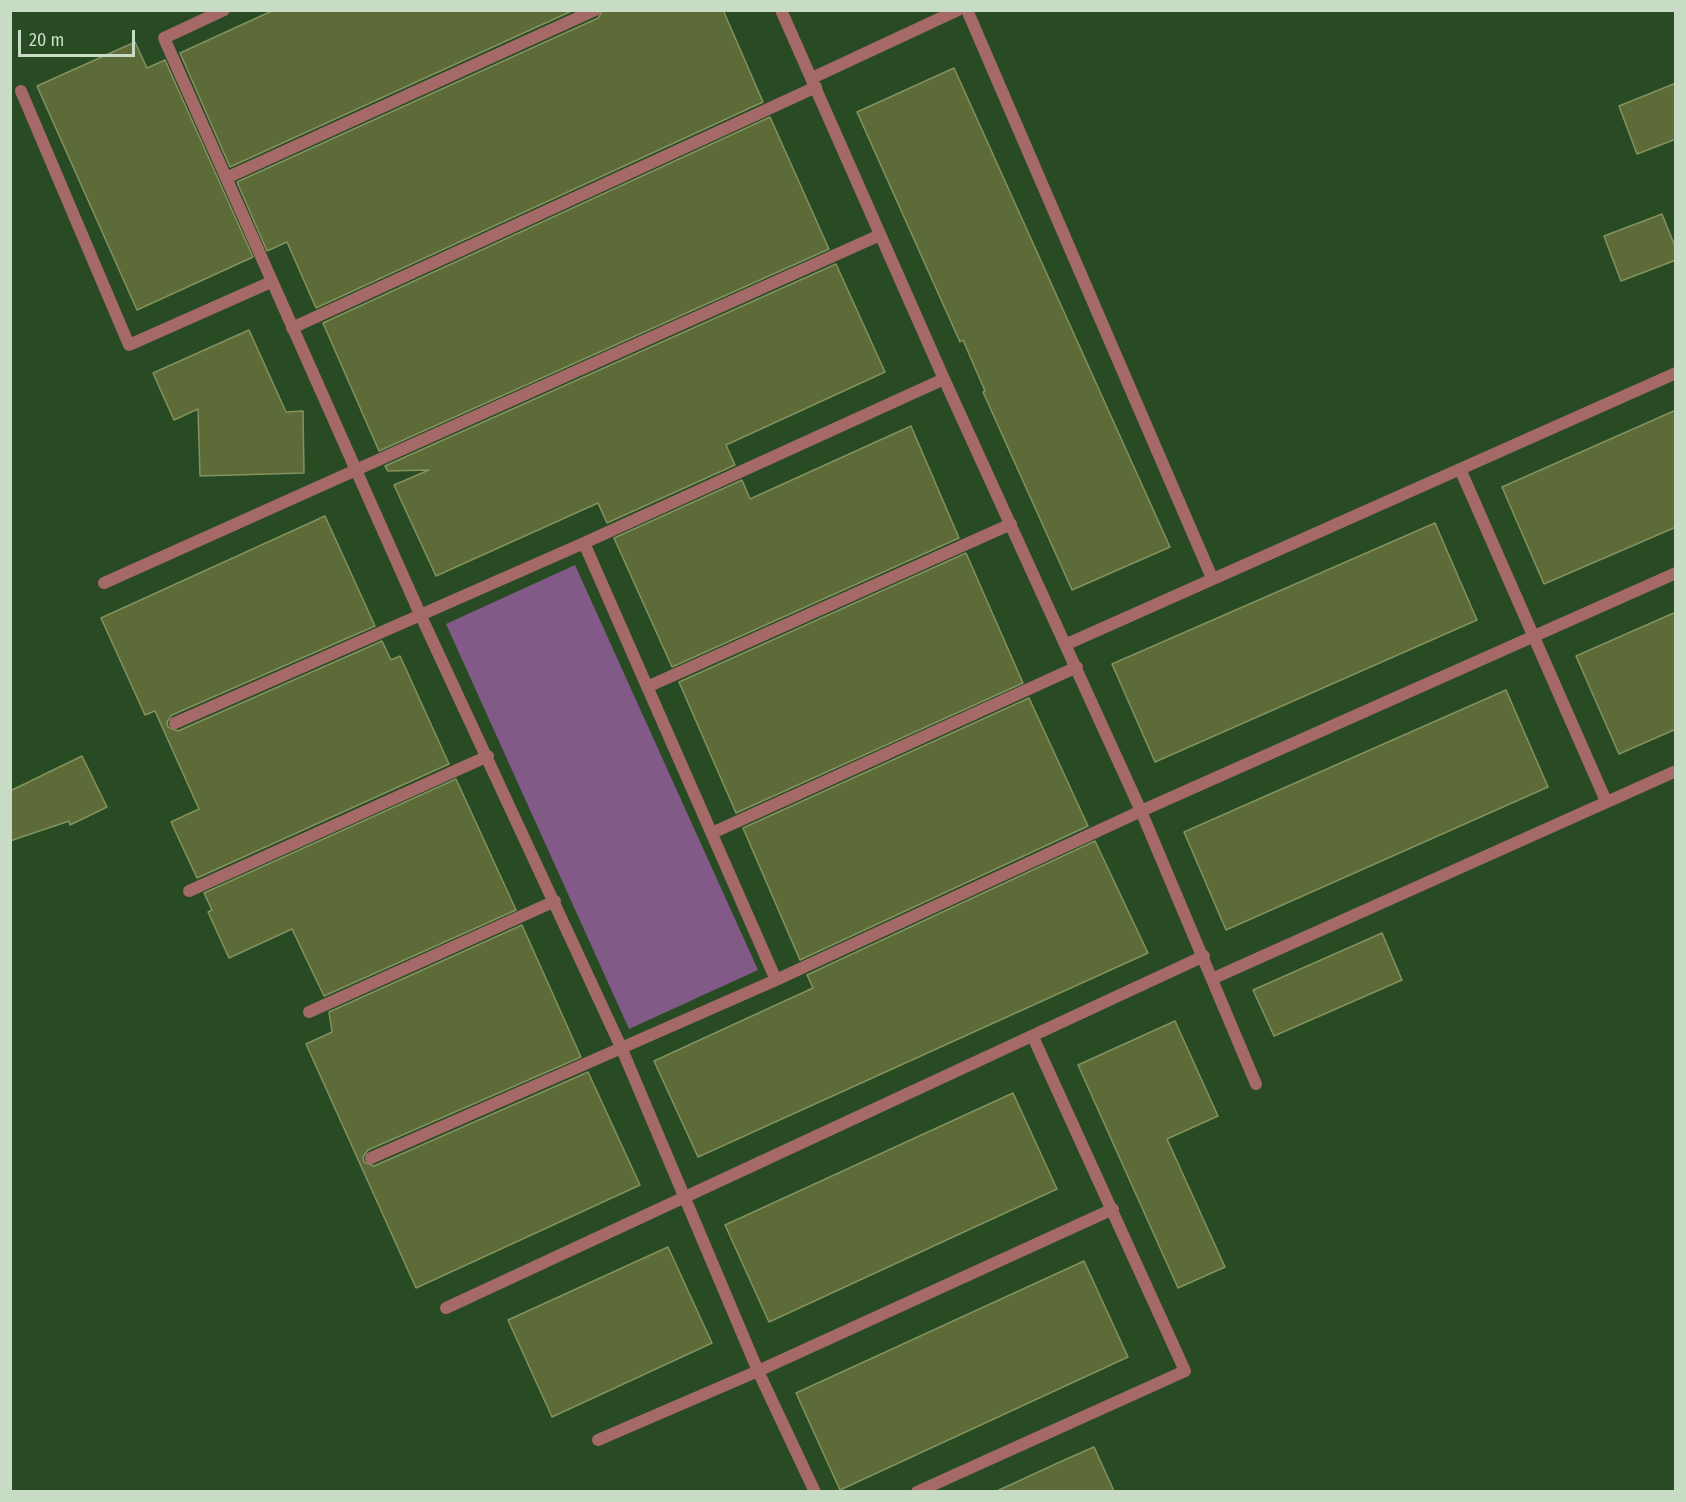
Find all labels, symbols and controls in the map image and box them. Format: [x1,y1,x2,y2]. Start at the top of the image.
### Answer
scale bar [21,18,138,56]
text: 20 m [29,29,64,51]

